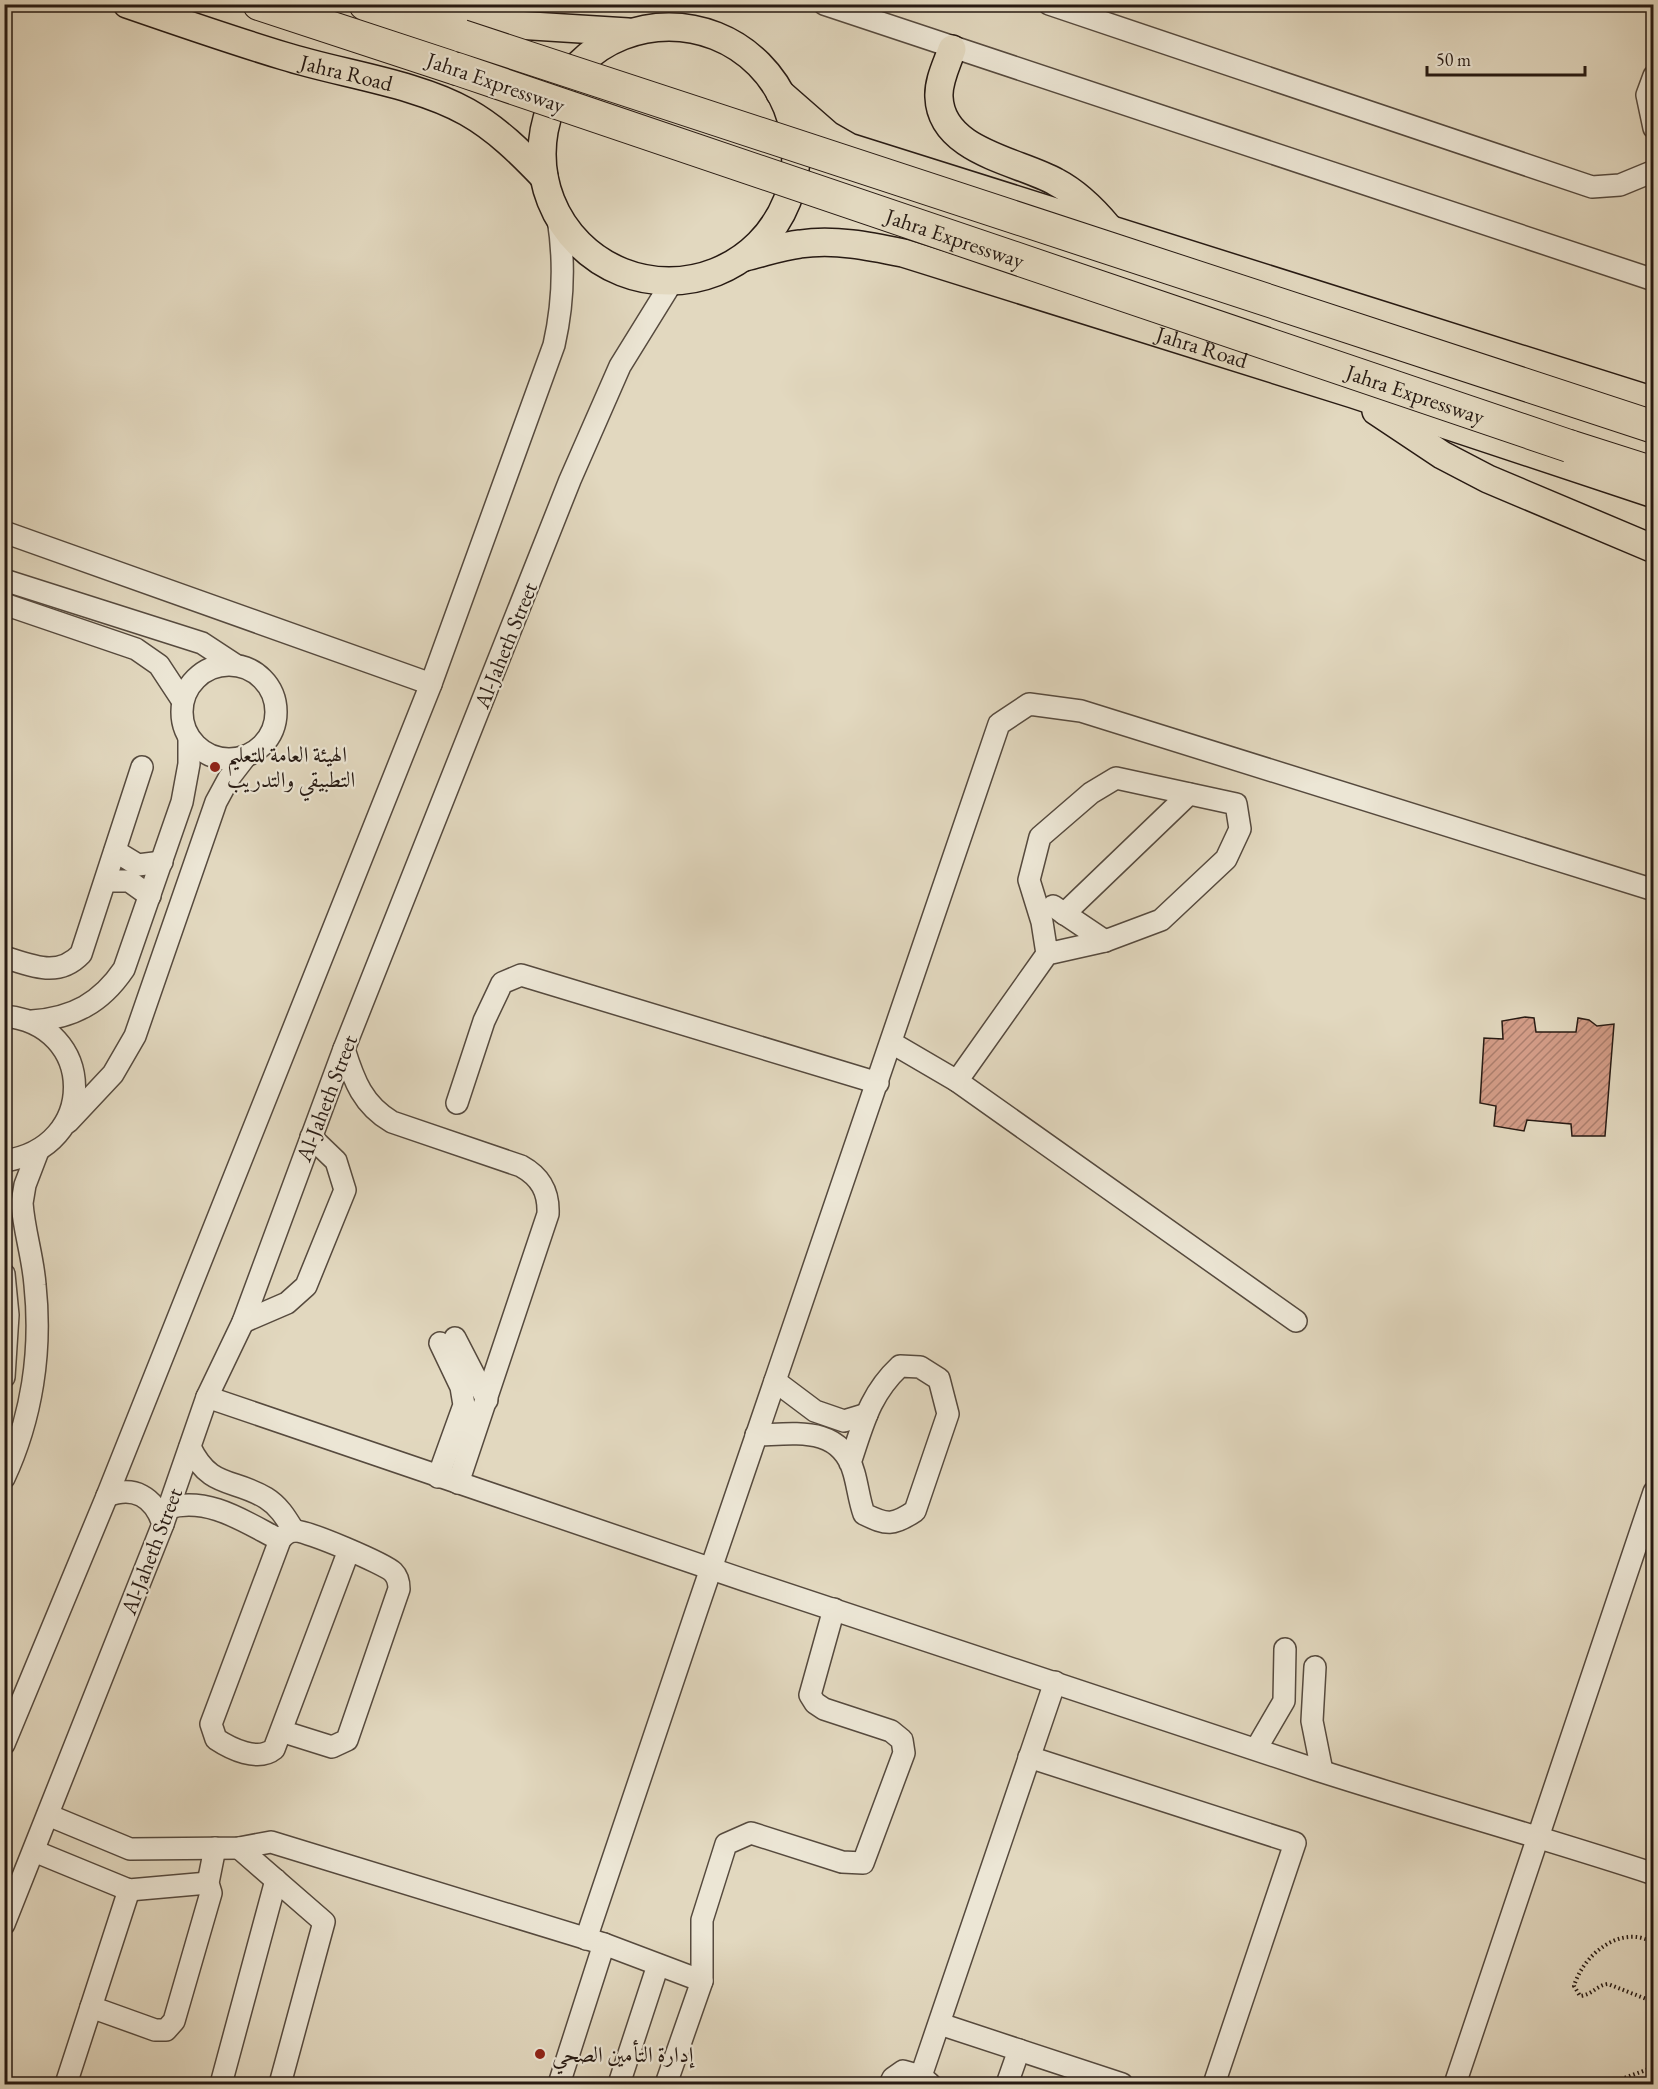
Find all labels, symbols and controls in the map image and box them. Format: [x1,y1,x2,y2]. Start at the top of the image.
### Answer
scale bar [1427,39,1584,77]
street label: Jahra Expressway [421,45,569,120]
street label: Jahra Road [295,47,397,98]
text: 50 m [1436,48,1471,71]
street label: Jahra Expressway [880,201,1028,275]
street label: Jahra Road [1151,319,1252,375]
street label: Jahra Expressway [1340,357,1489,431]
street label: Al-Jaheth Street [467,578,544,714]
place label: الهيئة العامة للتعليم التطبيقي والتدريب [227,740,355,802]
marker: الهيئة العامة للتعليم التطبيقي والتدريب [208,760,222,774]
street label: Al-Jaheth Street [289,1031,364,1167]
street label: Al-Jaheth Street [114,1484,189,1620]
place label: إدارة التأمين الصحي [552,2039,695,2075]
marker: إدارة التأمين الصحي [533,2047,547,2061]

